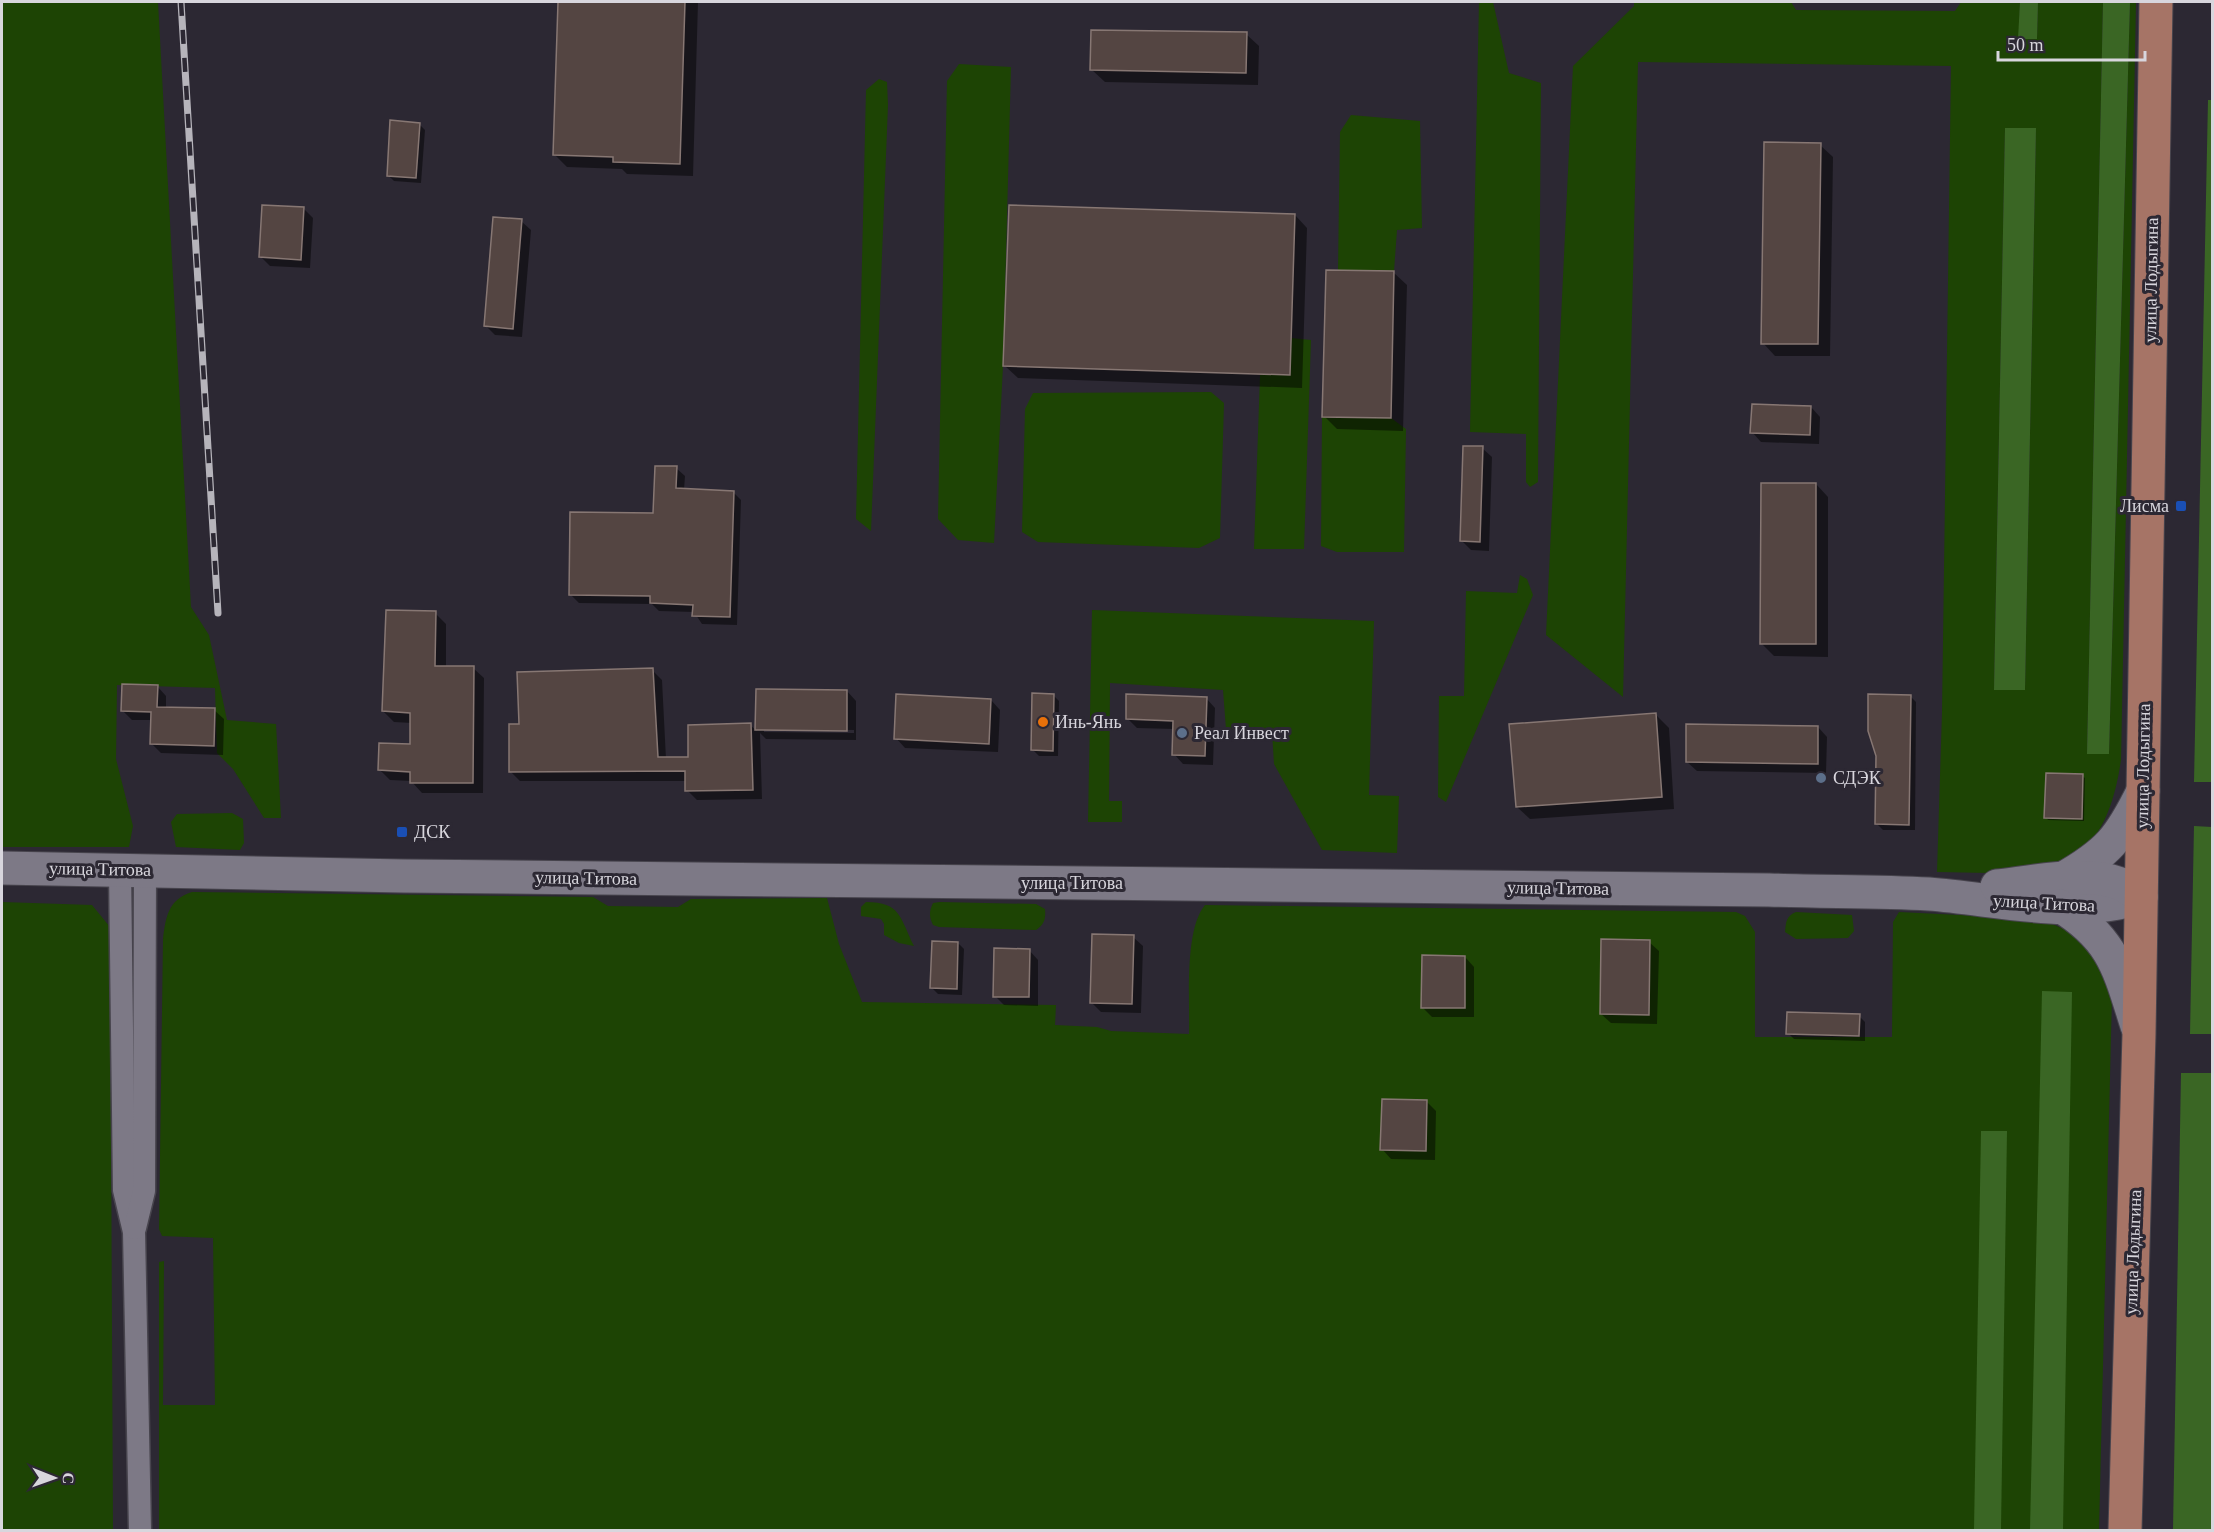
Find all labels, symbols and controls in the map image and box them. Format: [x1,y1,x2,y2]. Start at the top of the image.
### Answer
scale bar [1998,24,2145,62]
text: 50 m [2007,35,2044,55]
street label: улица Лодыгина [2140,217,2162,343]
place label: Лисма [2120,496,2169,516]
marker: Лисма [2174,499,2188,513]
street label: улица Лодыгина [2132,703,2154,829]
place label: Инь-Янь [1055,712,1122,732]
marker: Инь-Янь [1036,715,1050,729]
place label: Реал Инвест [1194,723,1289,743]
marker: Реал Инвест [1175,726,1189,740]
place label: СДЭК [1833,768,1882,788]
marker: СДЭК [1814,771,1828,785]
place label: ДСК [414,822,451,842]
marker: ДСК [395,825,409,839]
street label: улица Титова [49,858,151,880]
street label: улица Титова [535,867,637,889]
street label: улица Титова [1021,873,1123,893]
street label: улица Титова [1507,877,1609,899]
street label: улица Титова [1993,890,2095,916]
street label: улица Лодыгина [2121,1189,2145,1315]
north arrow [24,1448,84,1508]
text: С [60,1472,77,1484]

